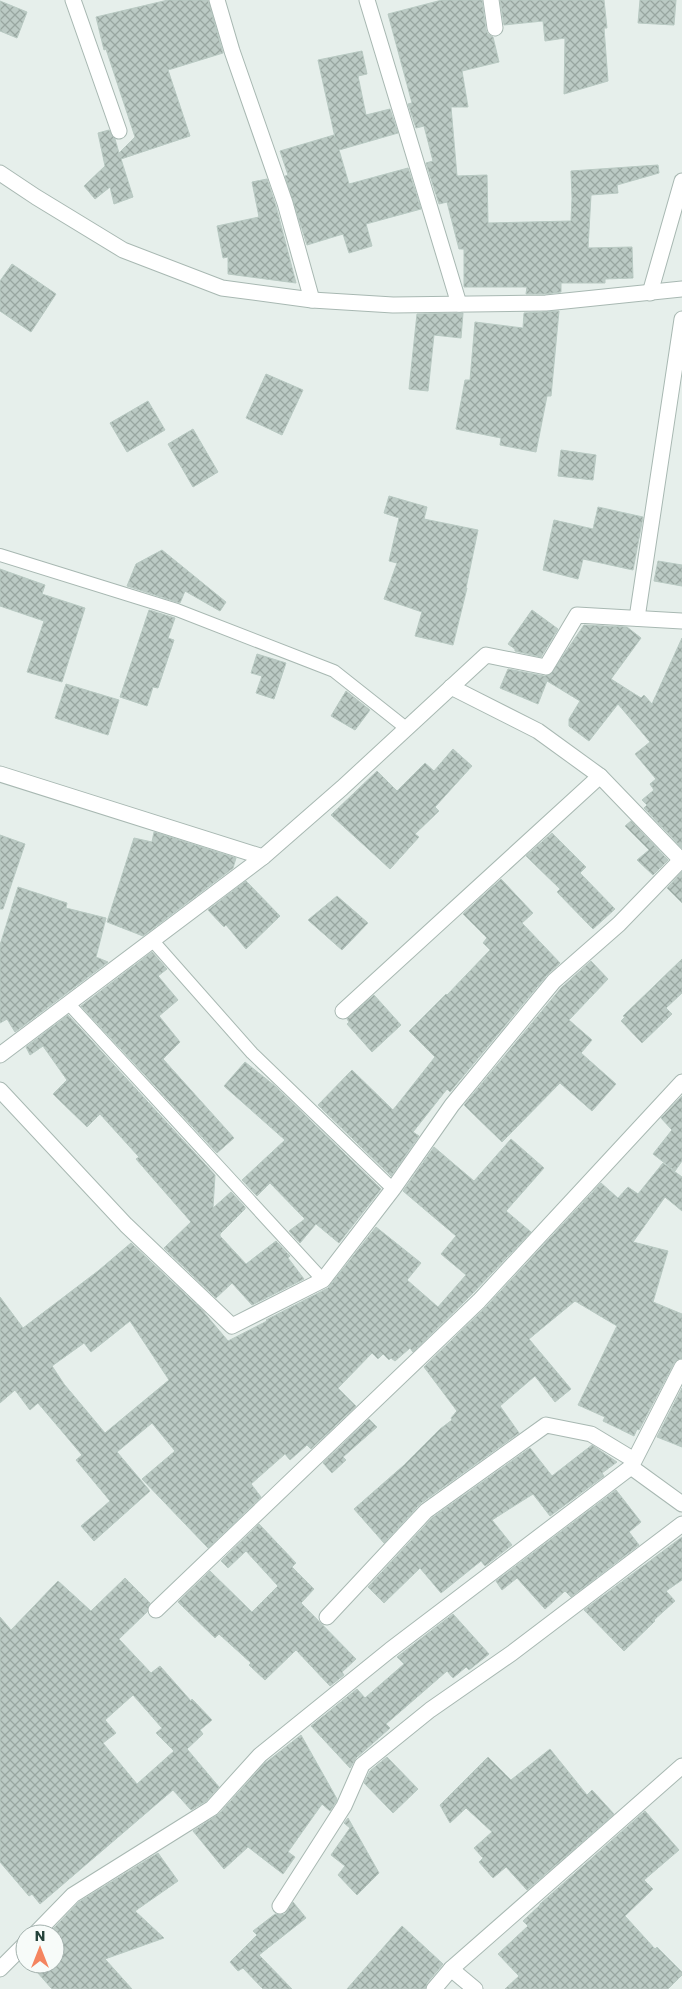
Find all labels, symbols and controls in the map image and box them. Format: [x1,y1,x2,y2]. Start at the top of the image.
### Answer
north arrow [15,1924,65,1974]
text: N [35,1926,45,1946]

